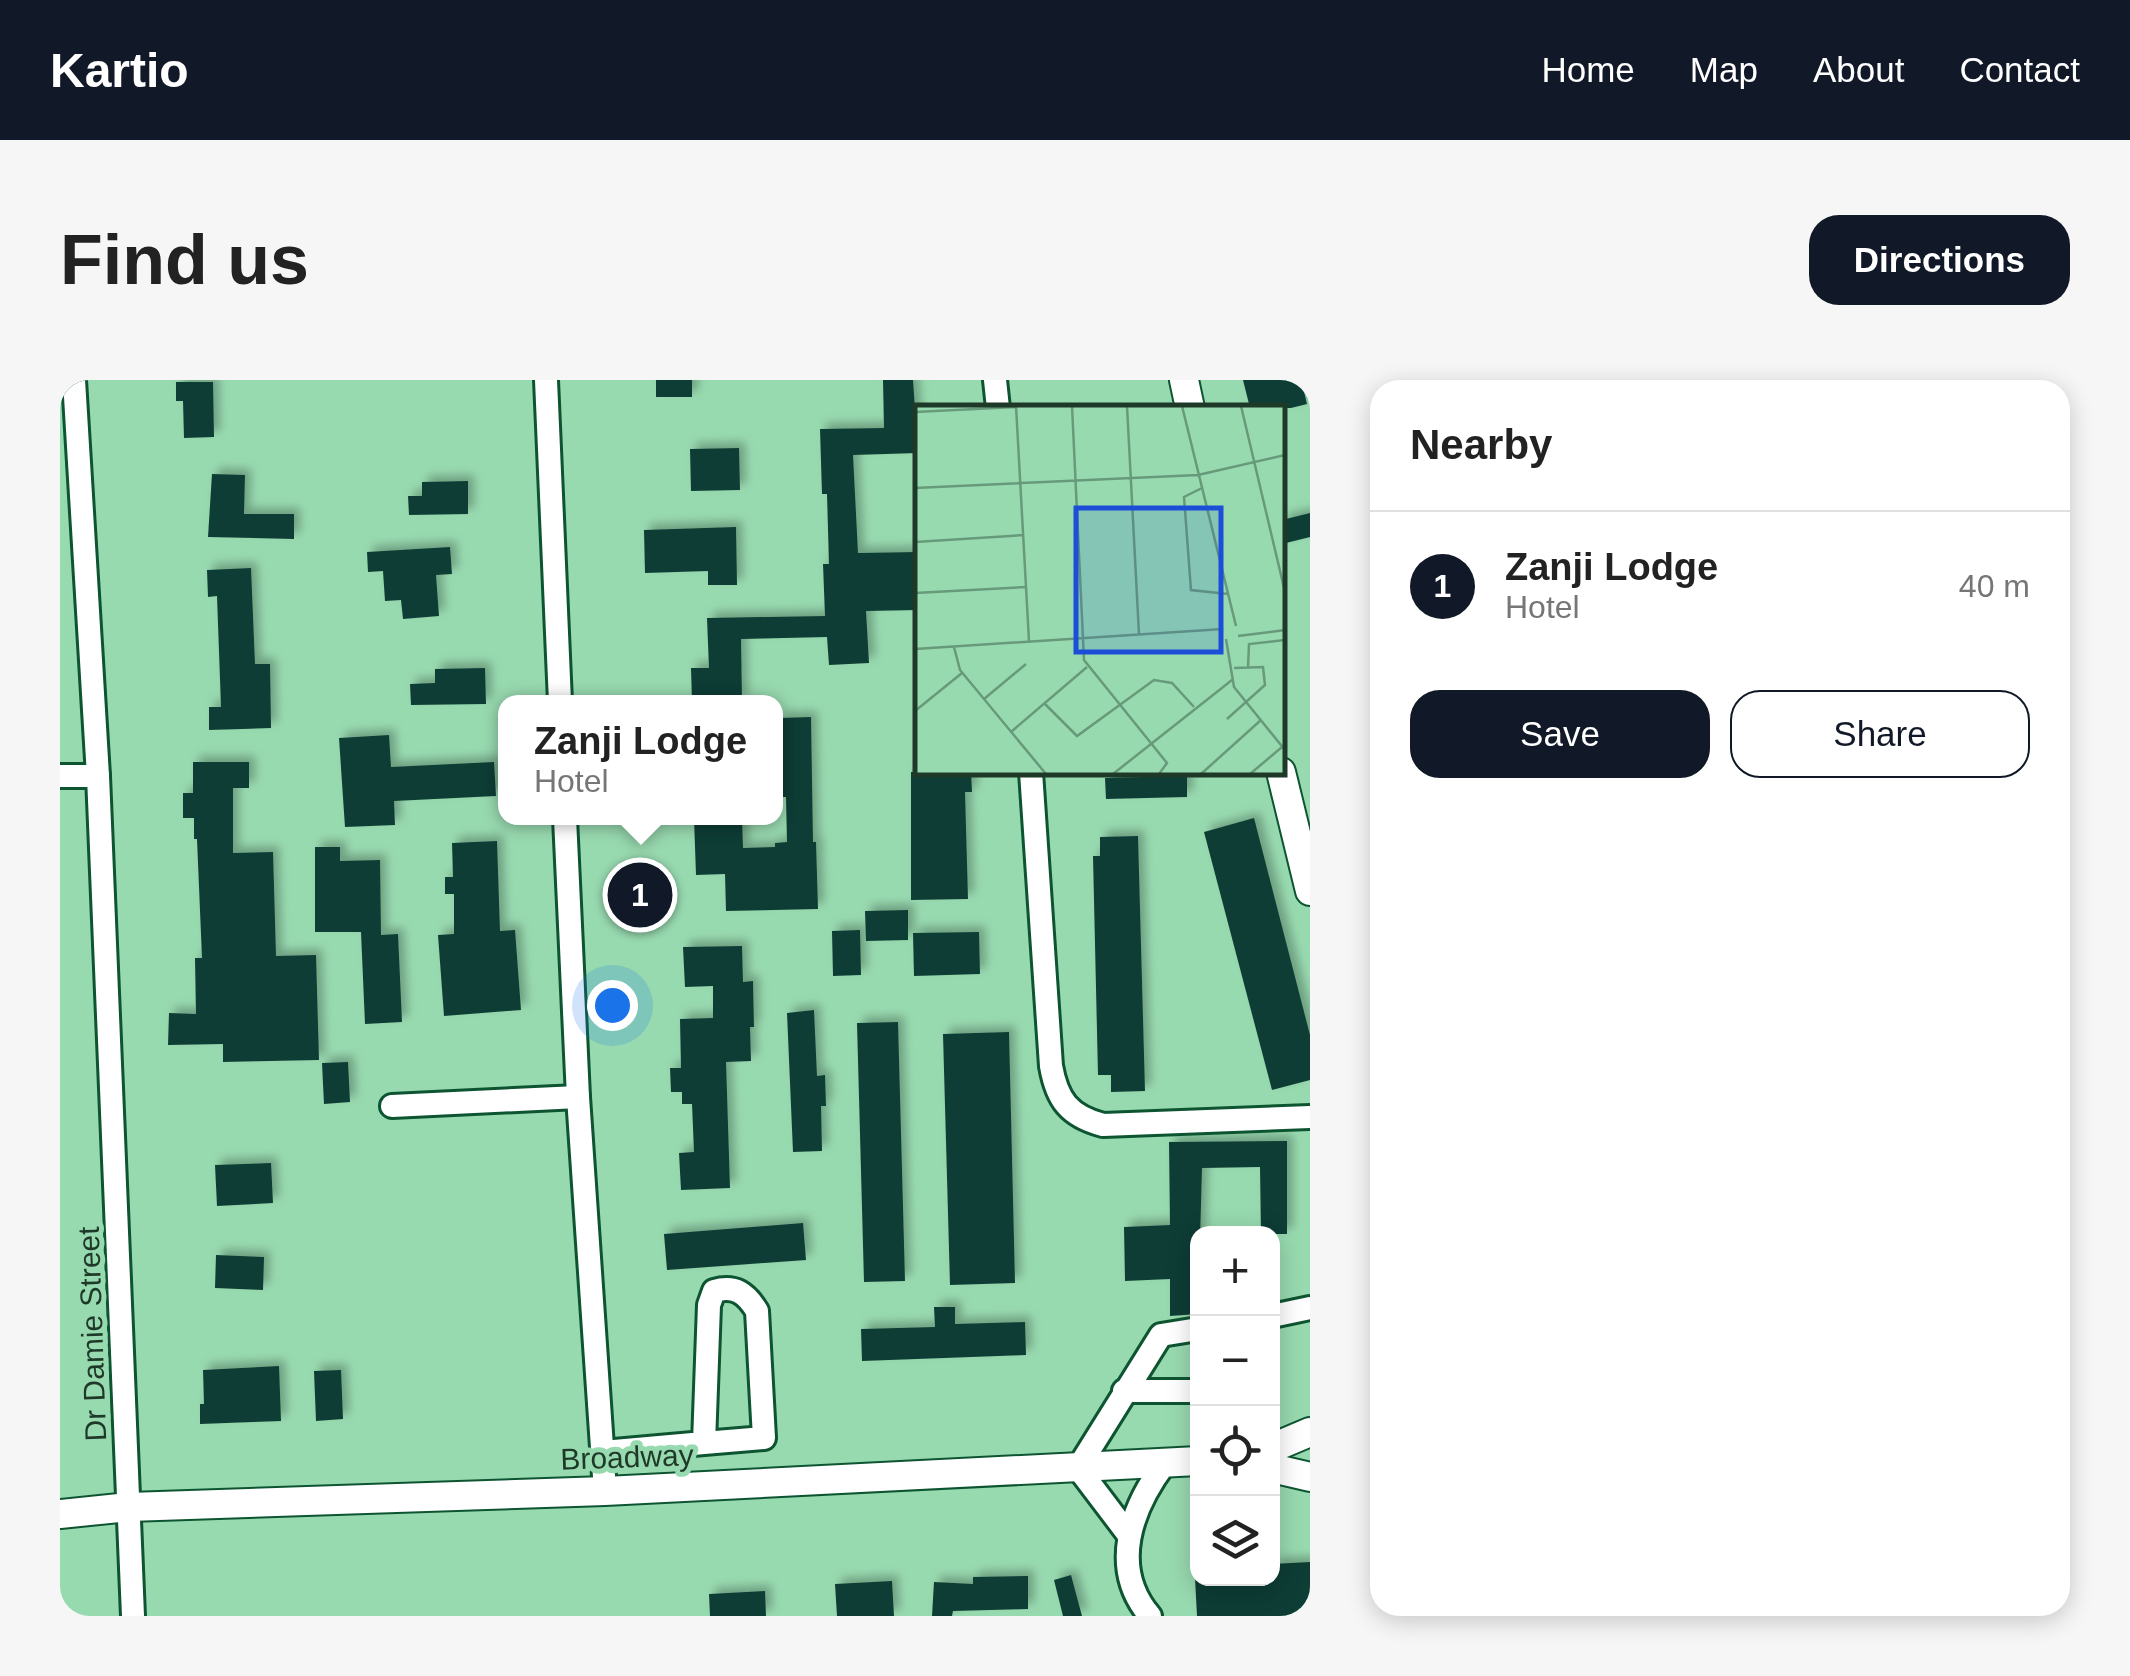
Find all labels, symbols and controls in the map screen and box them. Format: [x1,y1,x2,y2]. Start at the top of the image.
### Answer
text: Kartio [50,44,189,97]
text: Home [1541,50,1635,89]
text: Map [1690,50,1758,89]
text: About [1813,50,1904,89]
text: Contact [1959,50,2080,89]
button: Directions [1809,215,2070,305]
text: Find us [60,221,309,299]
inset map [915,405,1285,775]
text: Nearby [1410,421,1552,468]
text: Zanji Lodge [1505,546,1718,588]
text: 1 [1434,568,1451,604]
text: 40 m [1959,568,2030,604]
text: Hotel [1505,589,1580,625]
button: Save [1410,690,1710,778]
button: Share [1730,690,2030,778]
popup [498,695,783,825]
text: Zanji Lodge [534,720,747,762]
text: Hotel [534,763,609,799]
pin: 1 [608,858,672,932]
your location [587,980,638,1031]
street label: Dr Damie Street [72,1225,112,1442]
map controls [1190,1226,1280,1586]
button: + [1190,1226,1280,1316]
button: − [1190,1316,1280,1406]
button: locate [1190,1406,1280,1496]
street label: Broadway [560,1438,694,1476]
button: layers [1190,1496,1280,1586]

